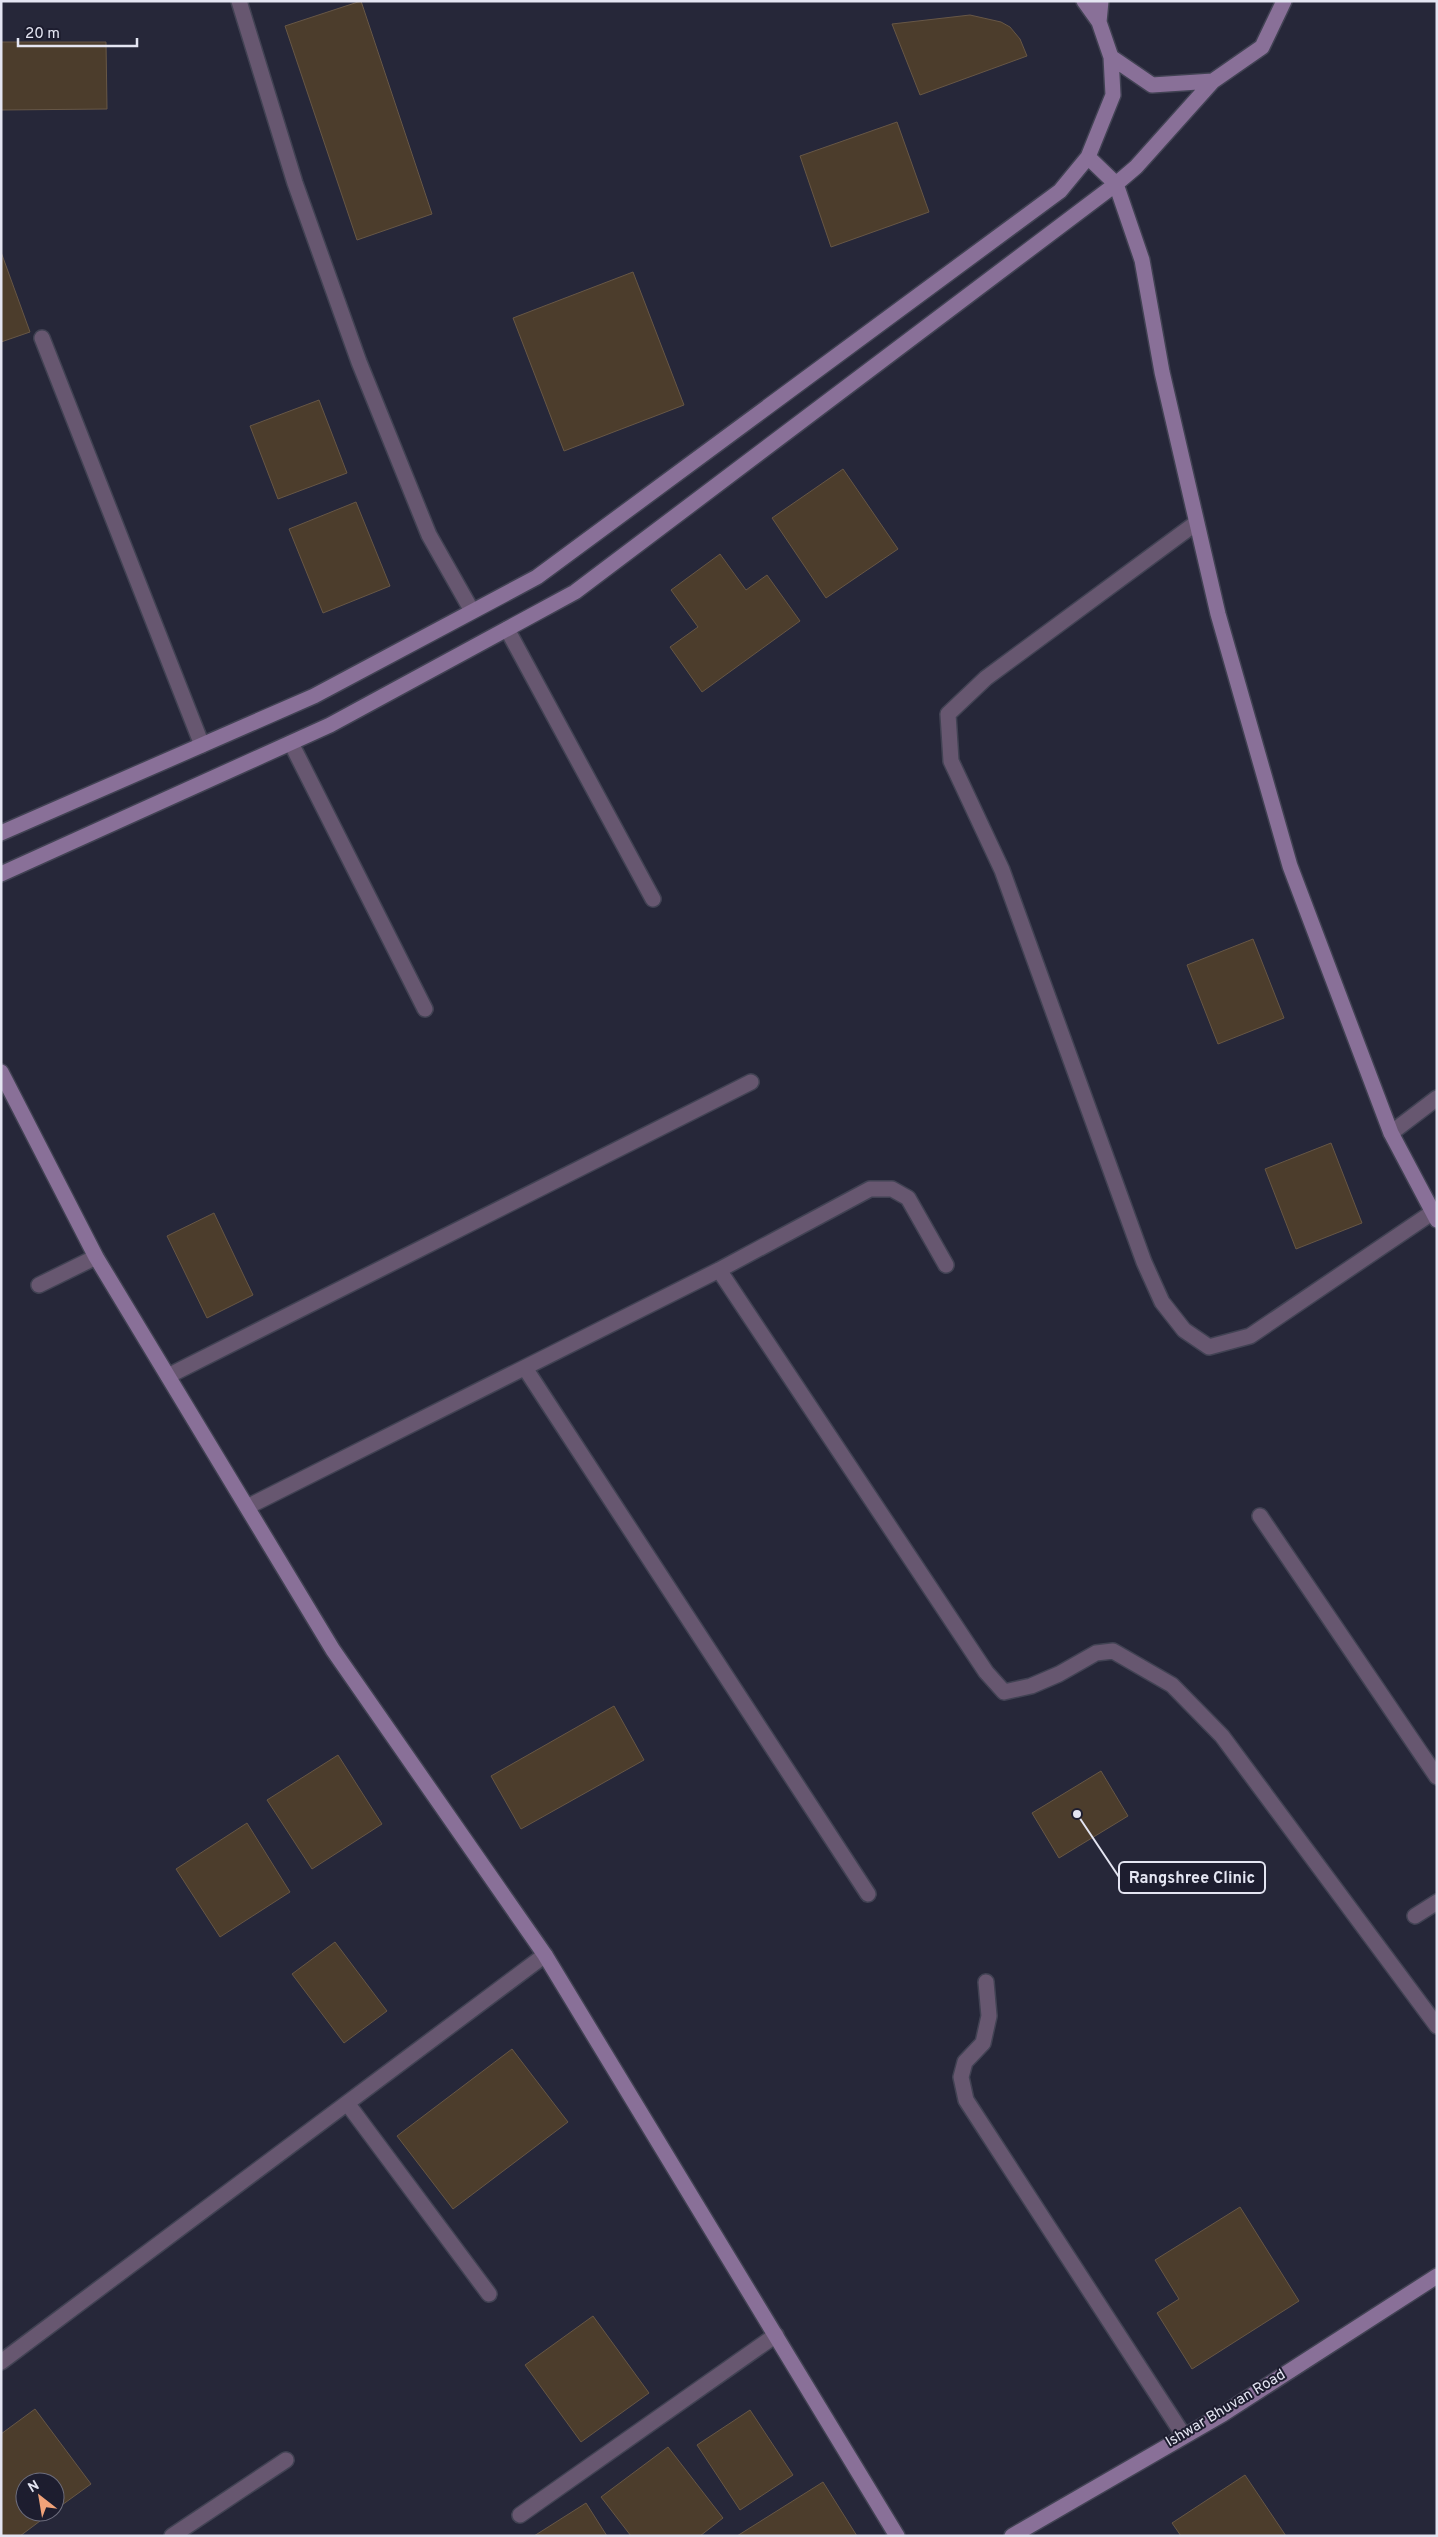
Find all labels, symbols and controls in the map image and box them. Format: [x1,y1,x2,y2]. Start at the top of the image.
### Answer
scale bar [18,15,136,47]
text: 20 m [25,25,60,44]
callout: Rangshree Clinic [1119,1862,1265,1893]
text: Rangshree Clinic [1129,1869,1255,1889]
street label: Ishwar Bhuvan Road [1163,2366,1289,2452]
north arrow [15,2472,65,2522]
text: N [25,2477,43,2497]

